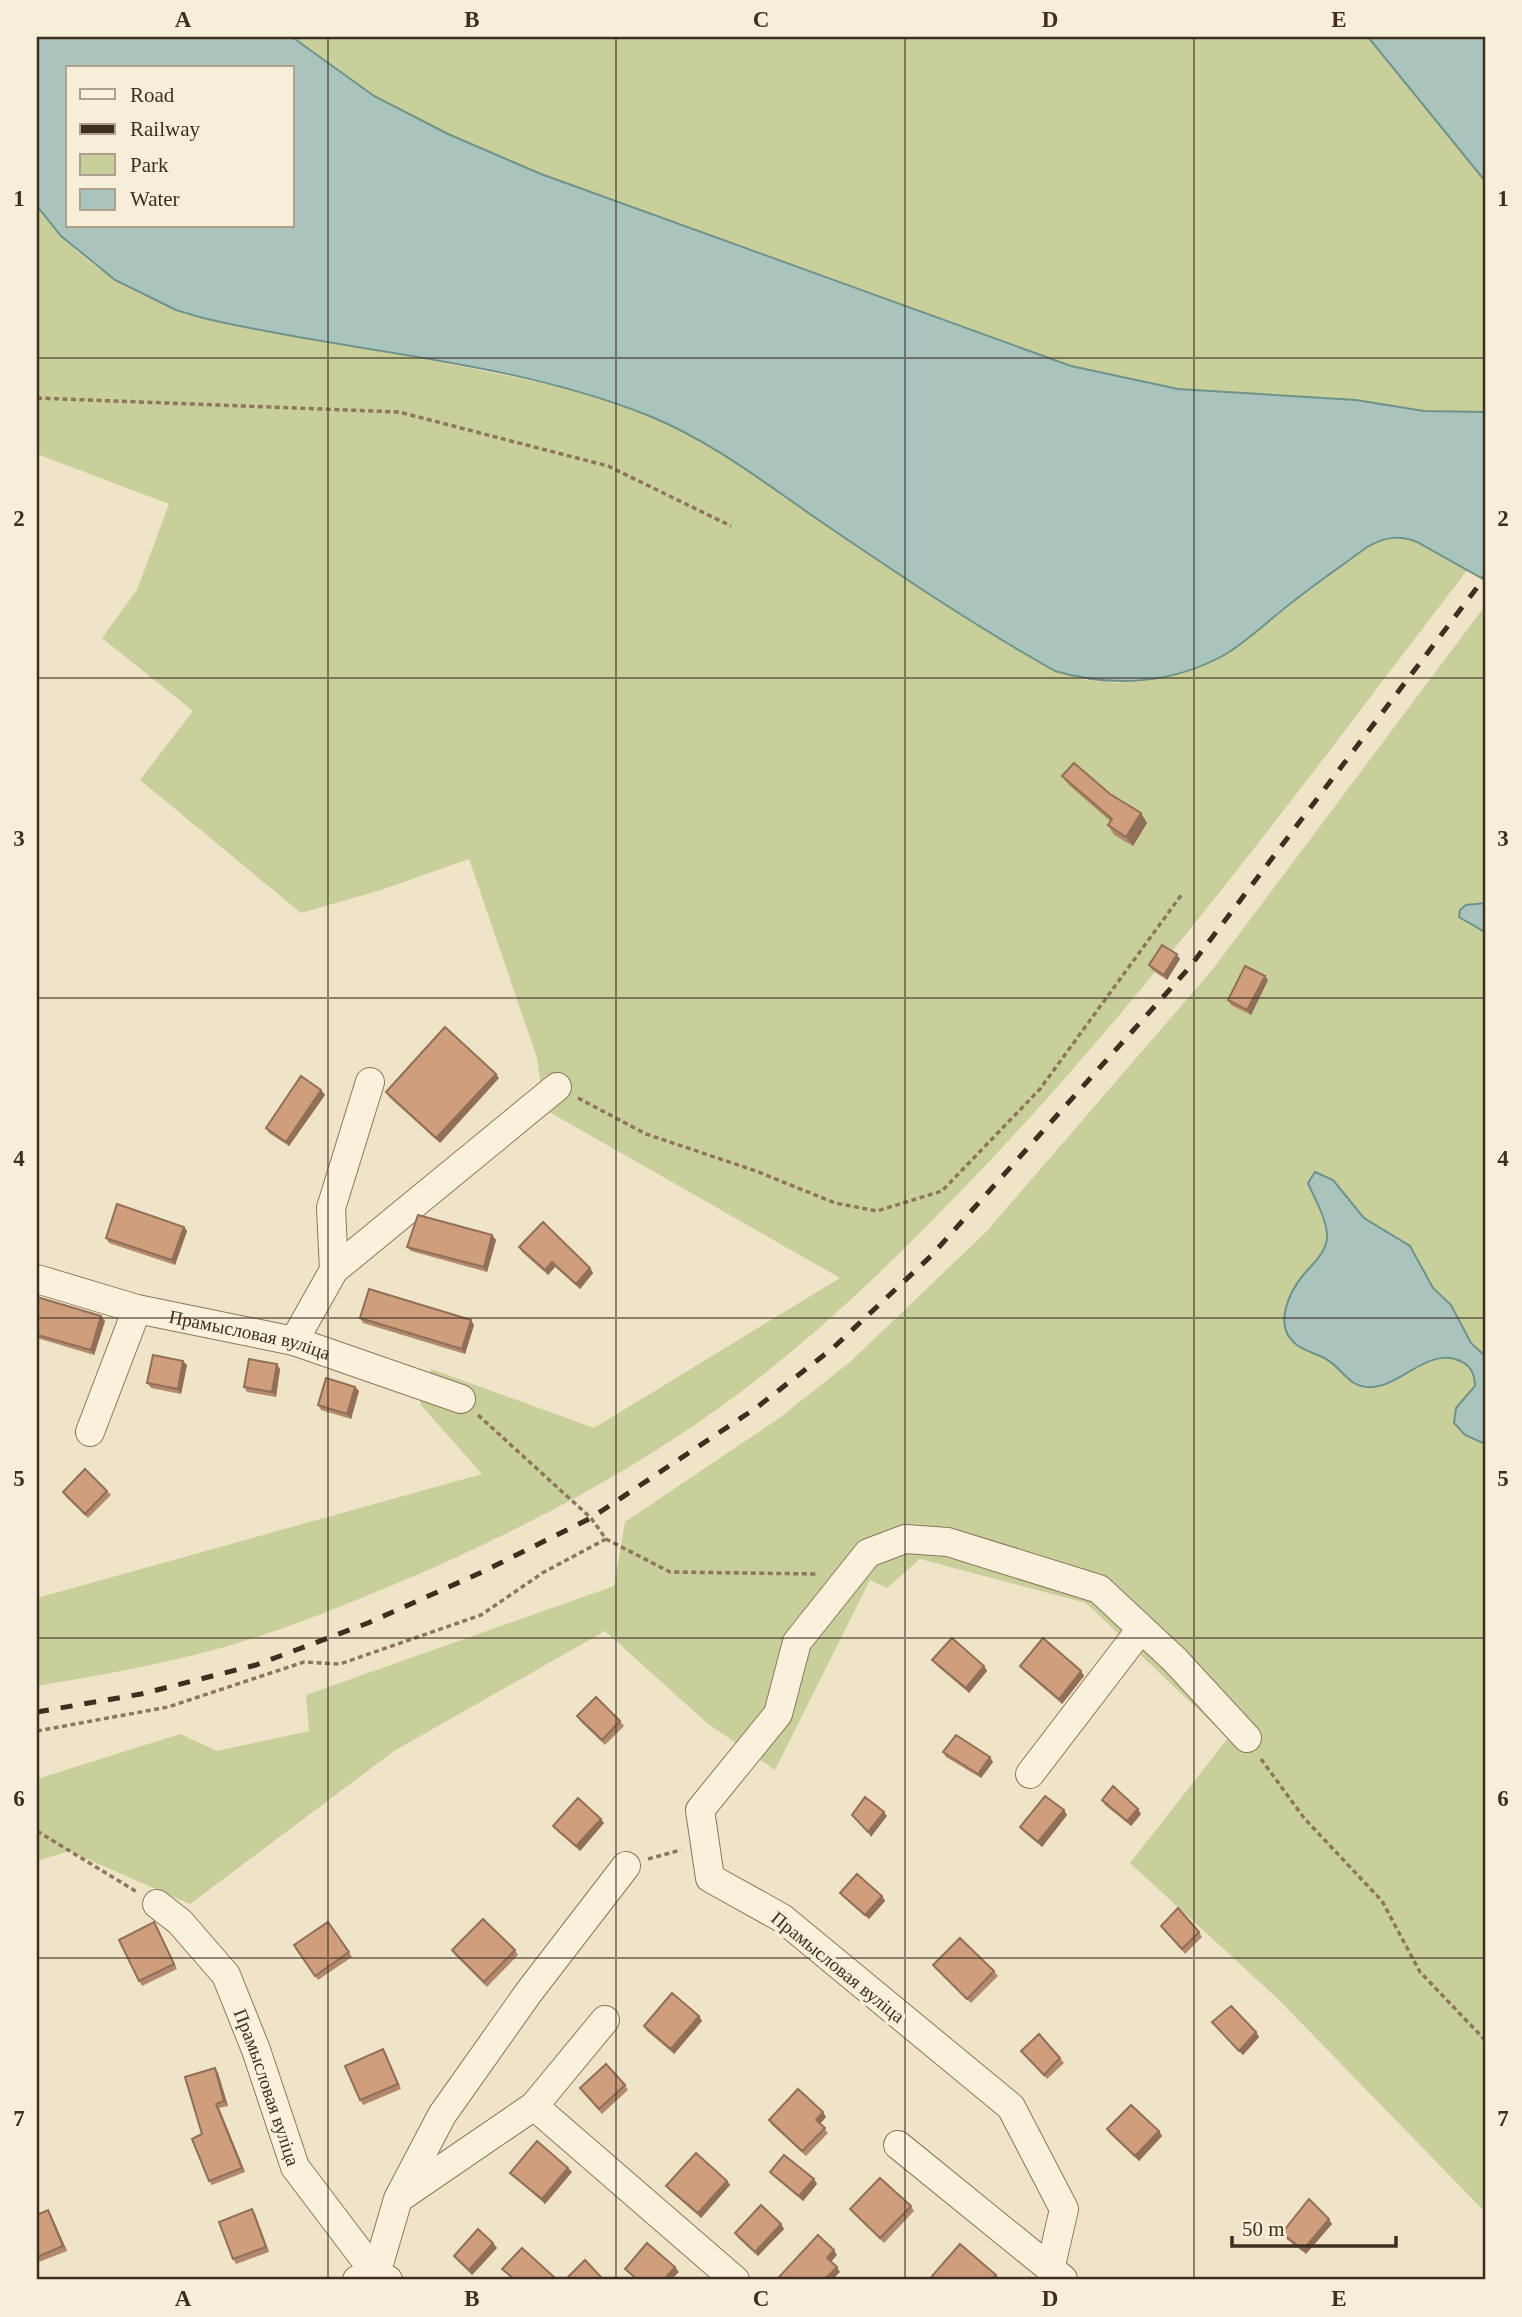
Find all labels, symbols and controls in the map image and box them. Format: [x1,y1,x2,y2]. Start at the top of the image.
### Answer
text: A [175,7,192,32]
text: B [464,7,480,32]
text: C [753,7,769,32]
text: D [1042,7,1058,32]
text: E [1331,7,1347,32]
legend [66,66,294,228]
text: Road [130,83,175,107]
text: Railway [130,117,200,141]
text: Park [130,153,169,177]
text: 1 [13,186,25,211]
text: 1 [1497,186,1509,211]
text: Water [130,187,180,211]
text: 2 [13,506,25,531]
text: 2 [1497,506,1509,531]
text: 3 [13,826,25,851]
text: 3 [1497,826,1509,851]
text: 4 [13,1146,25,1171]
text: 4 [1497,1146,1509,1171]
street label: Прамысловая вуліца [167,1305,334,1364]
text: 5 [13,1466,25,1491]
text: 5 [1497,1466,1509,1491]
text: 6 [13,1786,25,1811]
text: 6 [1497,1786,1509,1811]
street label: Прамысловая вуліца [767,1907,909,2027]
street label: Прамысловая вуліца [230,2006,304,2169]
text: 7 [13,2106,25,2131]
text: 7 [1497,2106,1509,2131]
scale bar [1232,2205,1396,2249]
text: 50 m [1242,2217,1285,2241]
text: A [175,2286,192,2311]
text: B [464,2286,480,2311]
text: C [753,2286,769,2311]
text: D [1042,2286,1058,2311]
text: E [1331,2286,1347,2311]

